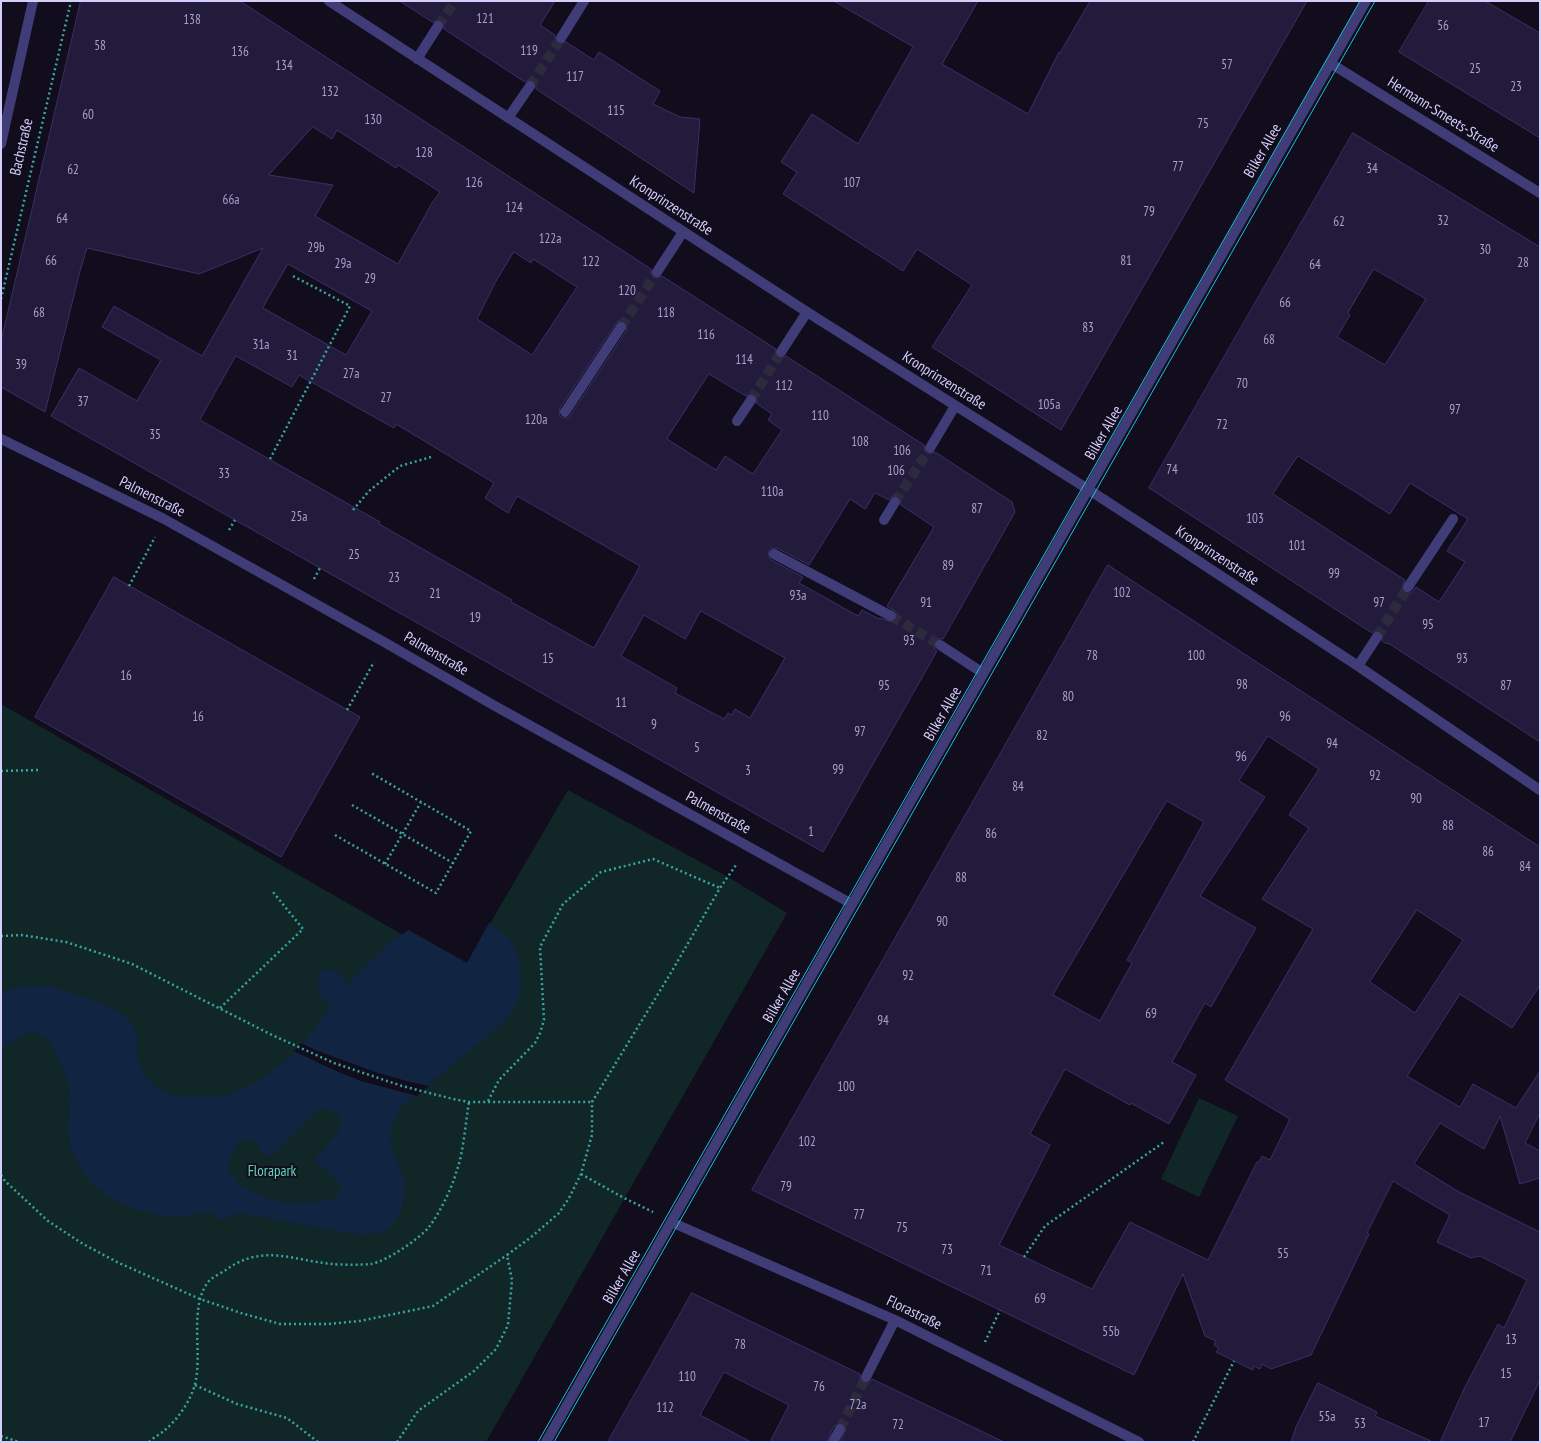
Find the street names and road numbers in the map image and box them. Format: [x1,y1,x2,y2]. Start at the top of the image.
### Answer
street label: Hermann-Smeets-Straße [1384,73,1502,157]
street label: Bachstraße [7,117,37,177]
street label: Bilker Allee [1240,121,1286,181]
street label: Kronprinzenstraße [626,172,716,240]
street label: Kronprinzenstraße [899,348,989,414]
street label: Bilker Allee [1081,403,1127,463]
street label: Palmenstraße [116,473,188,521]
street label: Kronprinzenstraße [1172,522,1262,590]
street label: Palmenstraße [401,628,471,680]
street label: Bilker Allee [920,684,966,744]
street label: Palmenstraße [682,788,754,838]
street label: Bilker Allee [759,966,805,1026]
street label: Bilker Allee [599,1247,645,1307]
street label: Florastraße [883,1292,945,1334]

